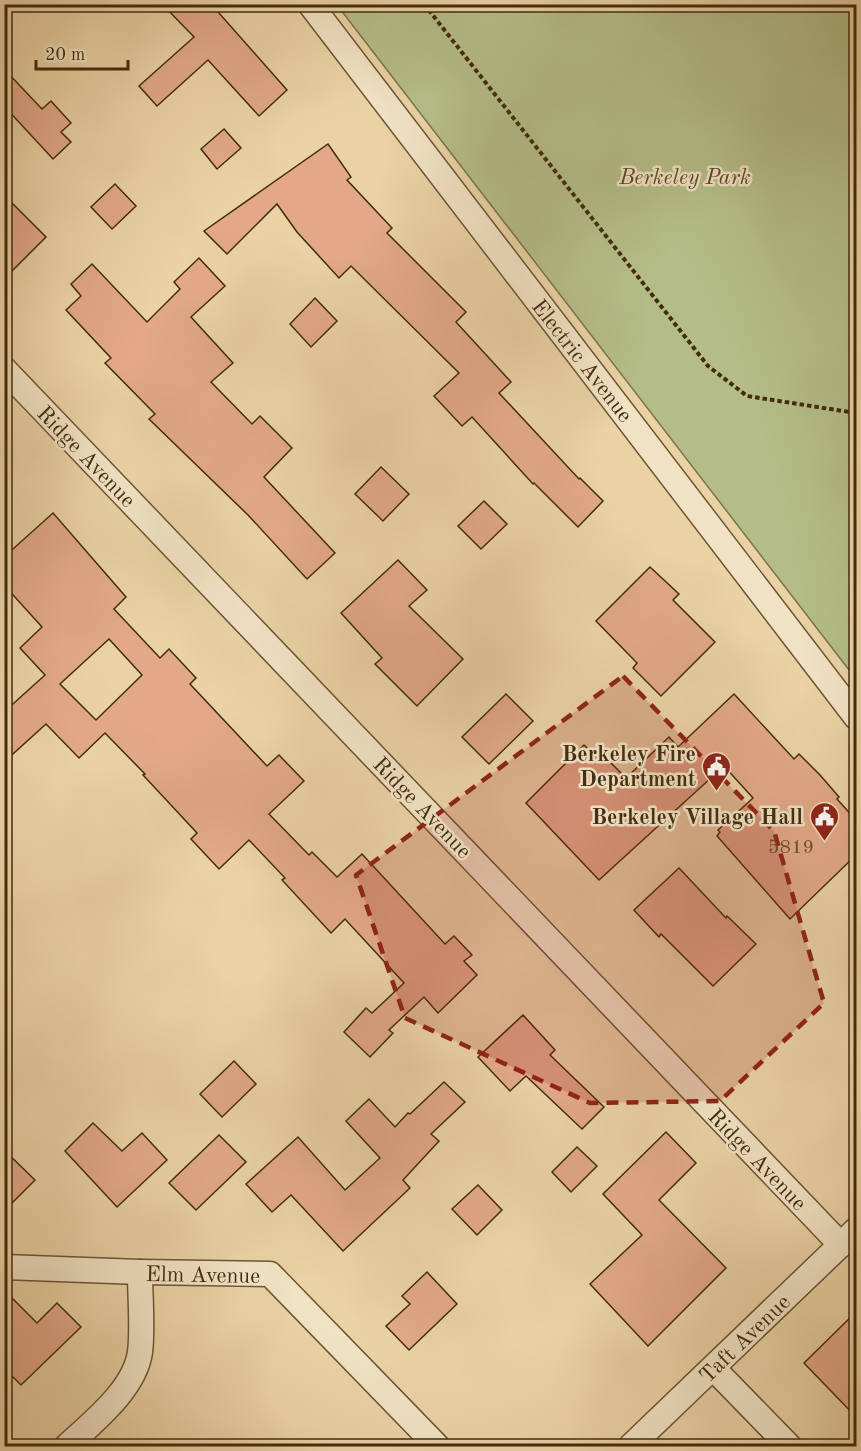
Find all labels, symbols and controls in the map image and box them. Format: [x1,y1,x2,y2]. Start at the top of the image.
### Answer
scale bar [36,33,128,71]
text: 20 m [45,46,85,64]
park label: Berkeley Park [618,167,751,189]
street label: Electric Avenue [527,296,636,427]
street label: Ridge Avenue [32,403,139,512]
place label: Berkeley Fire Department [562,744,696,791]
public building icon: Berkeley Fire Department [701,750,733,792]
street label: Ridge Avenue [368,754,475,863]
public building icon: Berkeley Village Hall [808,800,840,842]
place label: Berkeley Village Hall [591,807,803,829]
house number: 5819 [768,838,814,858]
street label: Ridge Avenue [703,1106,810,1215]
street label: Elm Avenue [145,1264,260,1288]
street label: Taft Avenue [696,1291,795,1388]

